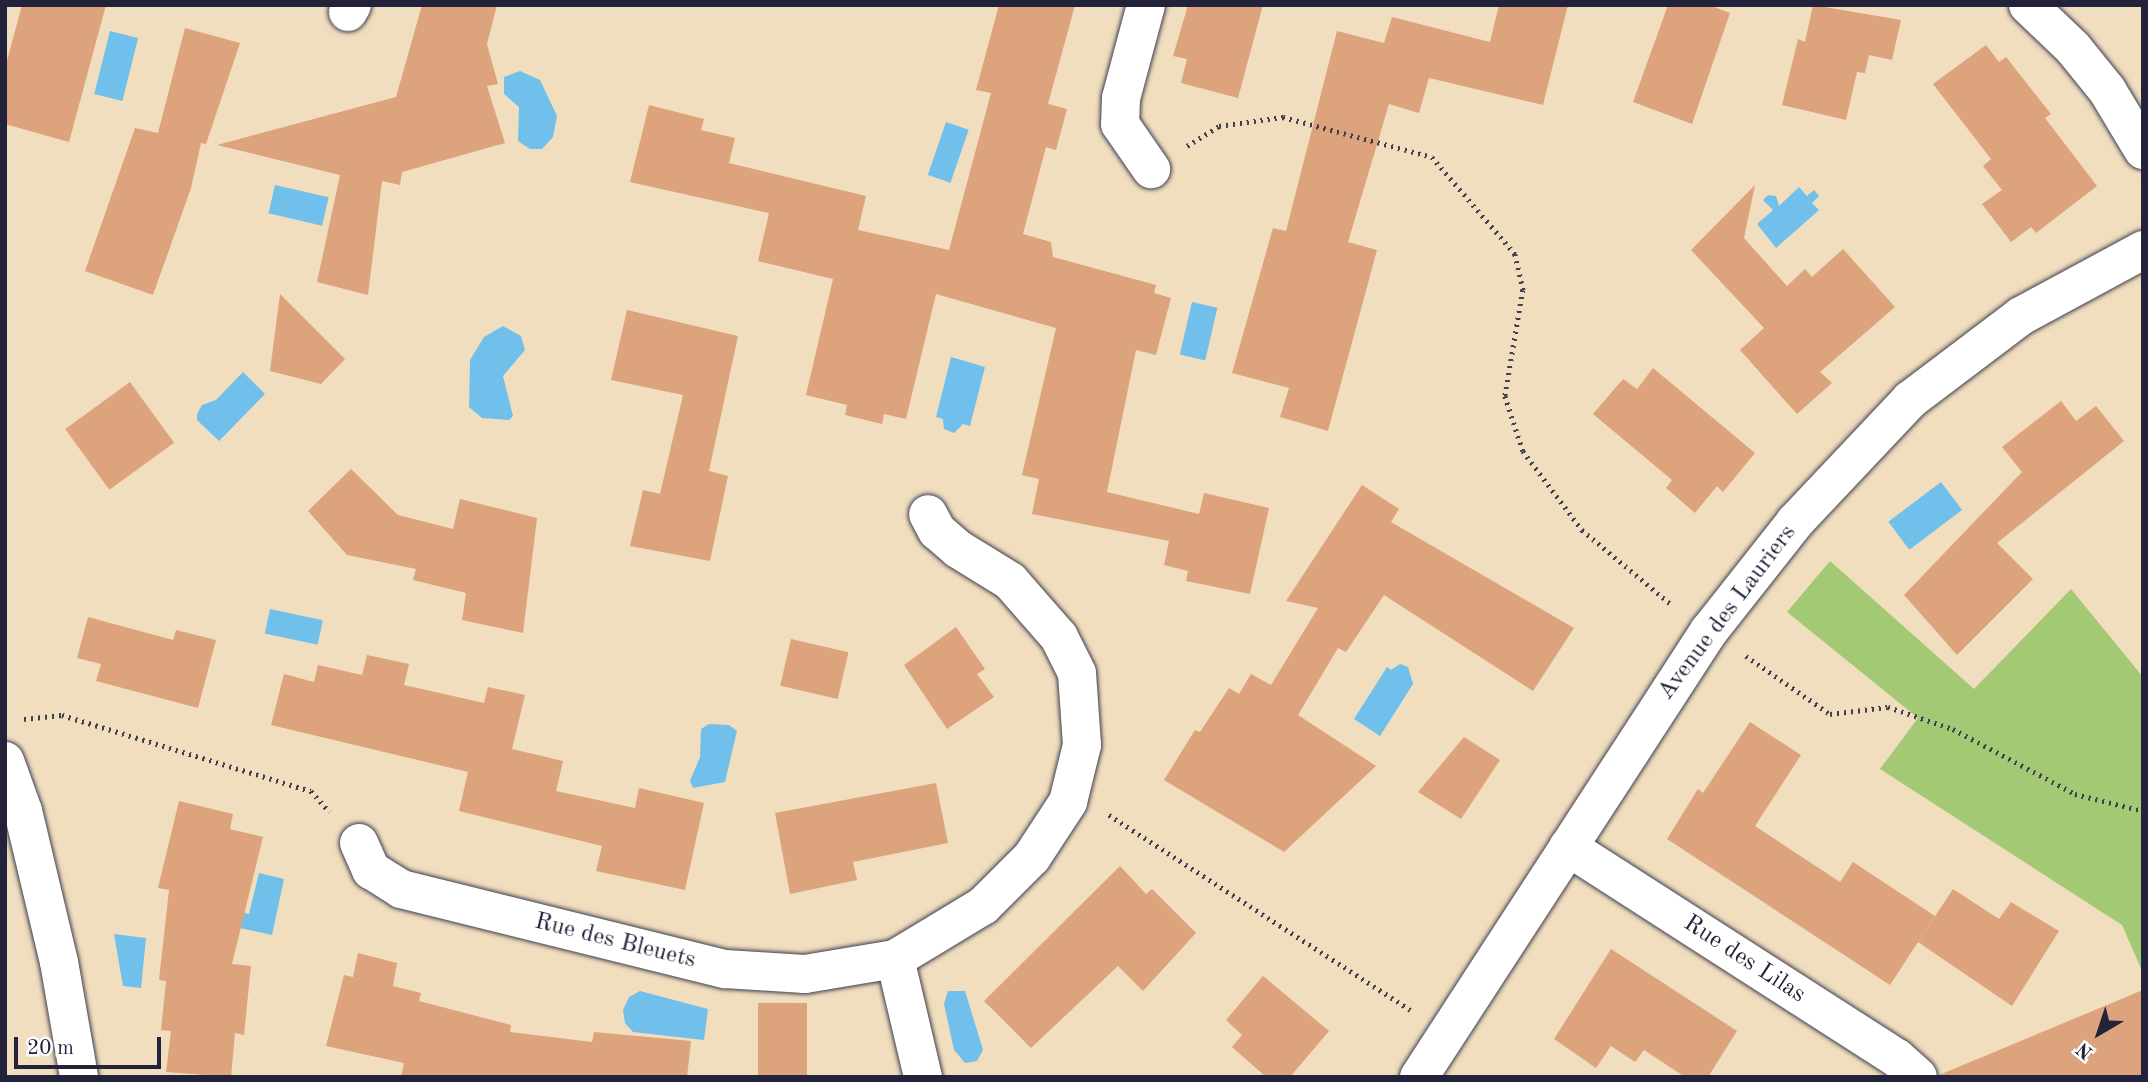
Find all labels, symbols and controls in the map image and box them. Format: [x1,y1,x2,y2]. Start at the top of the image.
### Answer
street label: Avenue des Lauriers [1653,520,1803,706]
street label: Rue des Bleuets [531,908,699,976]
street label: Rue des Lilas [1678,910,1810,1010]
north arrow [2064,998,2134,1068]
scale bar [18,1023,164,1066]
text: 20 m [27,1038,74,1059]
text: N [2074,1038,2097,1062]

